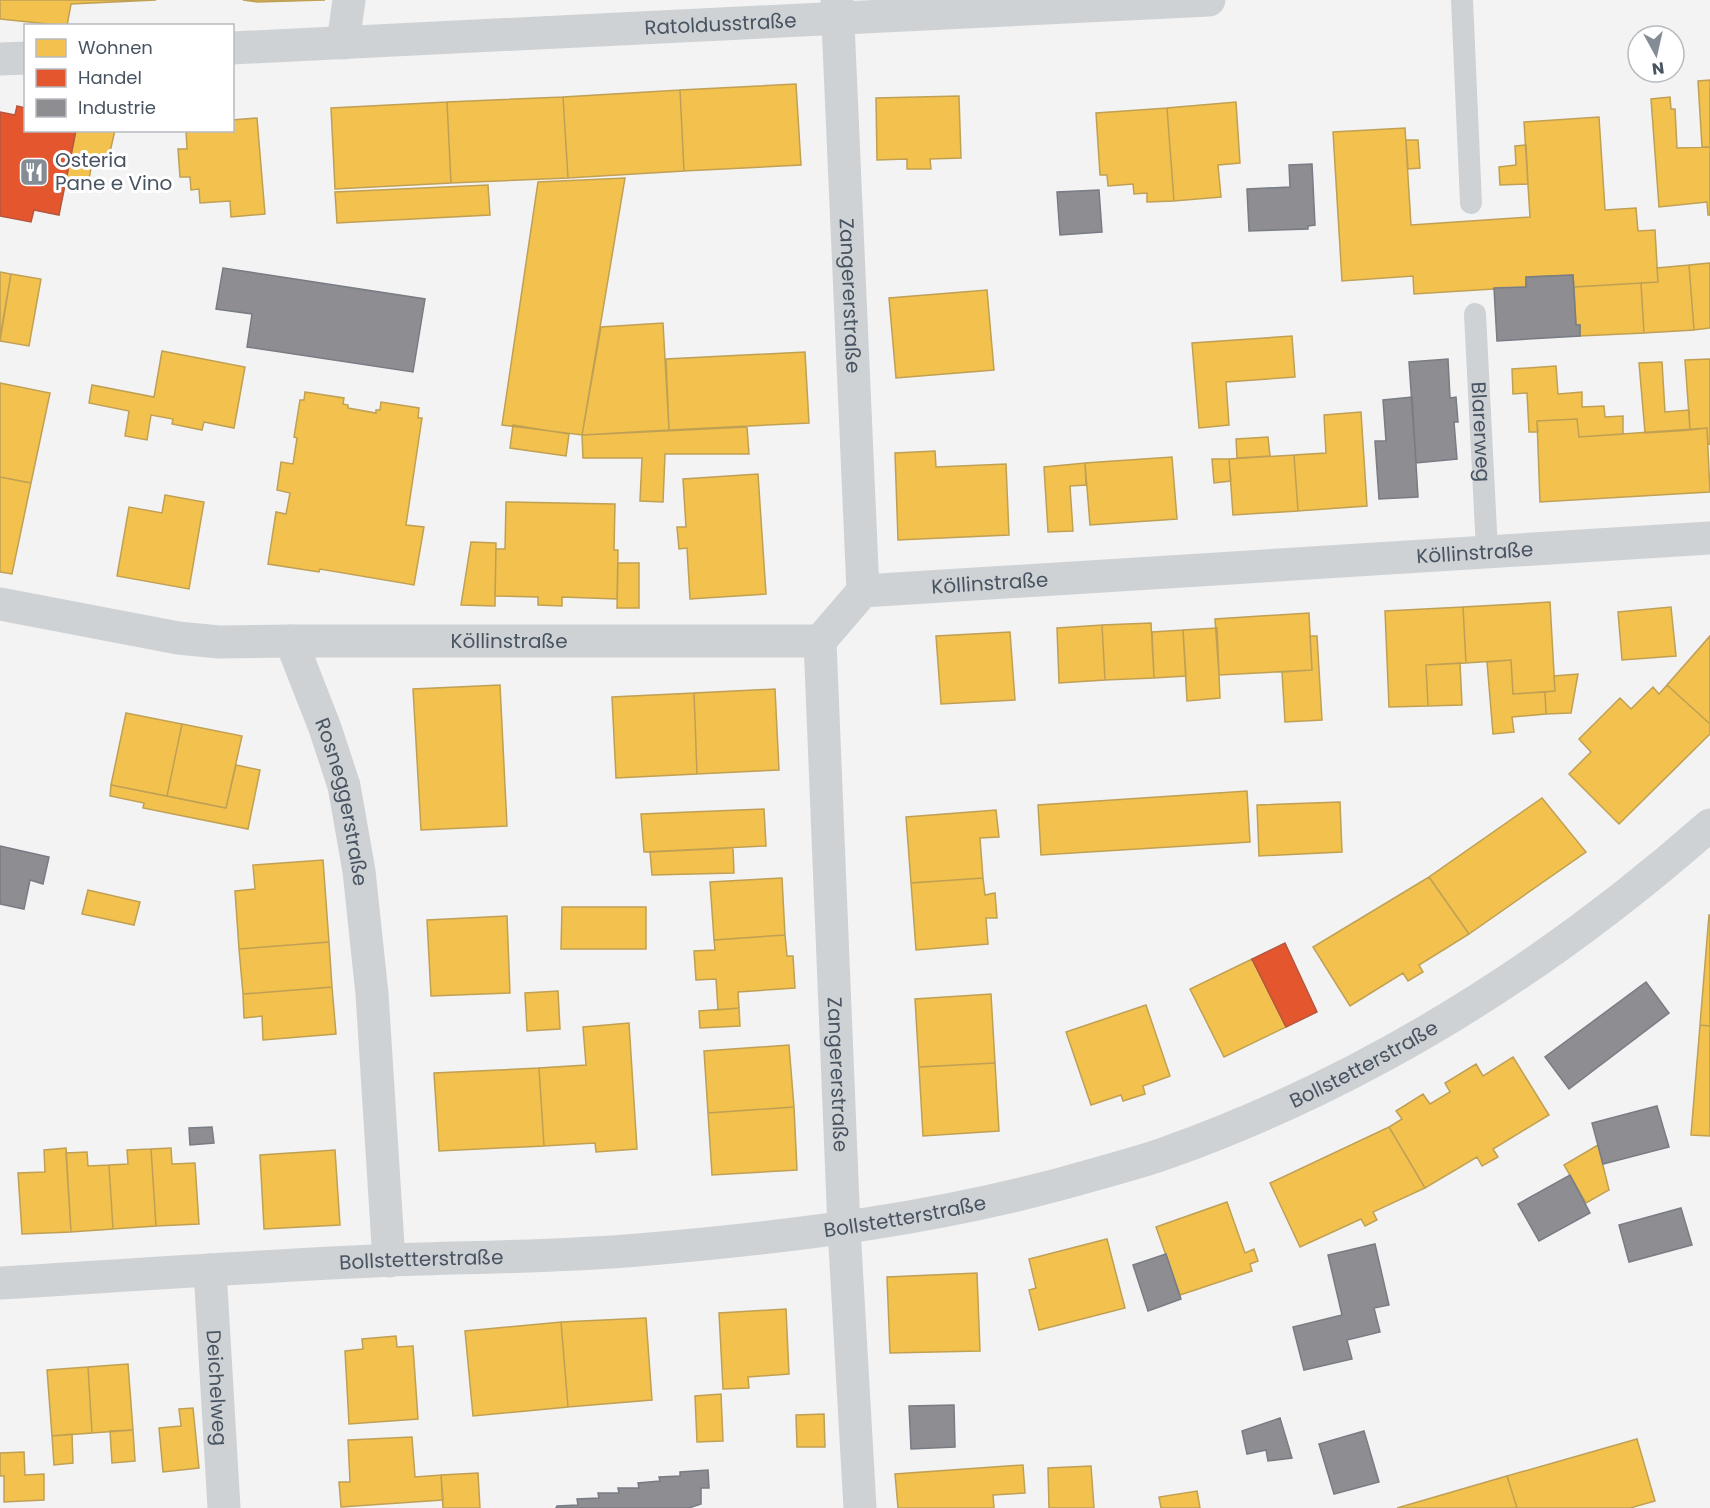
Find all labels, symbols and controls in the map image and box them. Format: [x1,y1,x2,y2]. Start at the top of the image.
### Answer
street label: Ratoldusstraße [644,6,797,42]
legend [24,24,234,132]
north arrow [1626,24,1686,84]
text: Wohnen [78,35,153,60]
text: N [1650,56,1666,81]
text: Handel [78,65,142,90]
text: Industrie [78,95,156,120]
place label: Osteria Pane e Vino [55,146,172,197]
restaurant icon: Osteria Pane e Vino [18,156,50,188]
street label: Zangererstraße [833,218,867,374]
street label: Blarerweg [1464,381,1497,483]
street label: Köllinstraße [1416,535,1534,570]
street label: Köllinstraße [930,565,1049,601]
street label: Köllinstraße [450,627,568,655]
street label: Rosneggerstraße [308,714,374,887]
street label: Zangererstraße [821,997,855,1153]
street label: Bollstetterstraße [1285,1013,1443,1115]
street label: Bollstetterstraße [822,1188,989,1244]
street label: Bollstetterstraße [339,1243,504,1277]
street label: Deichelweg [200,1329,234,1447]

